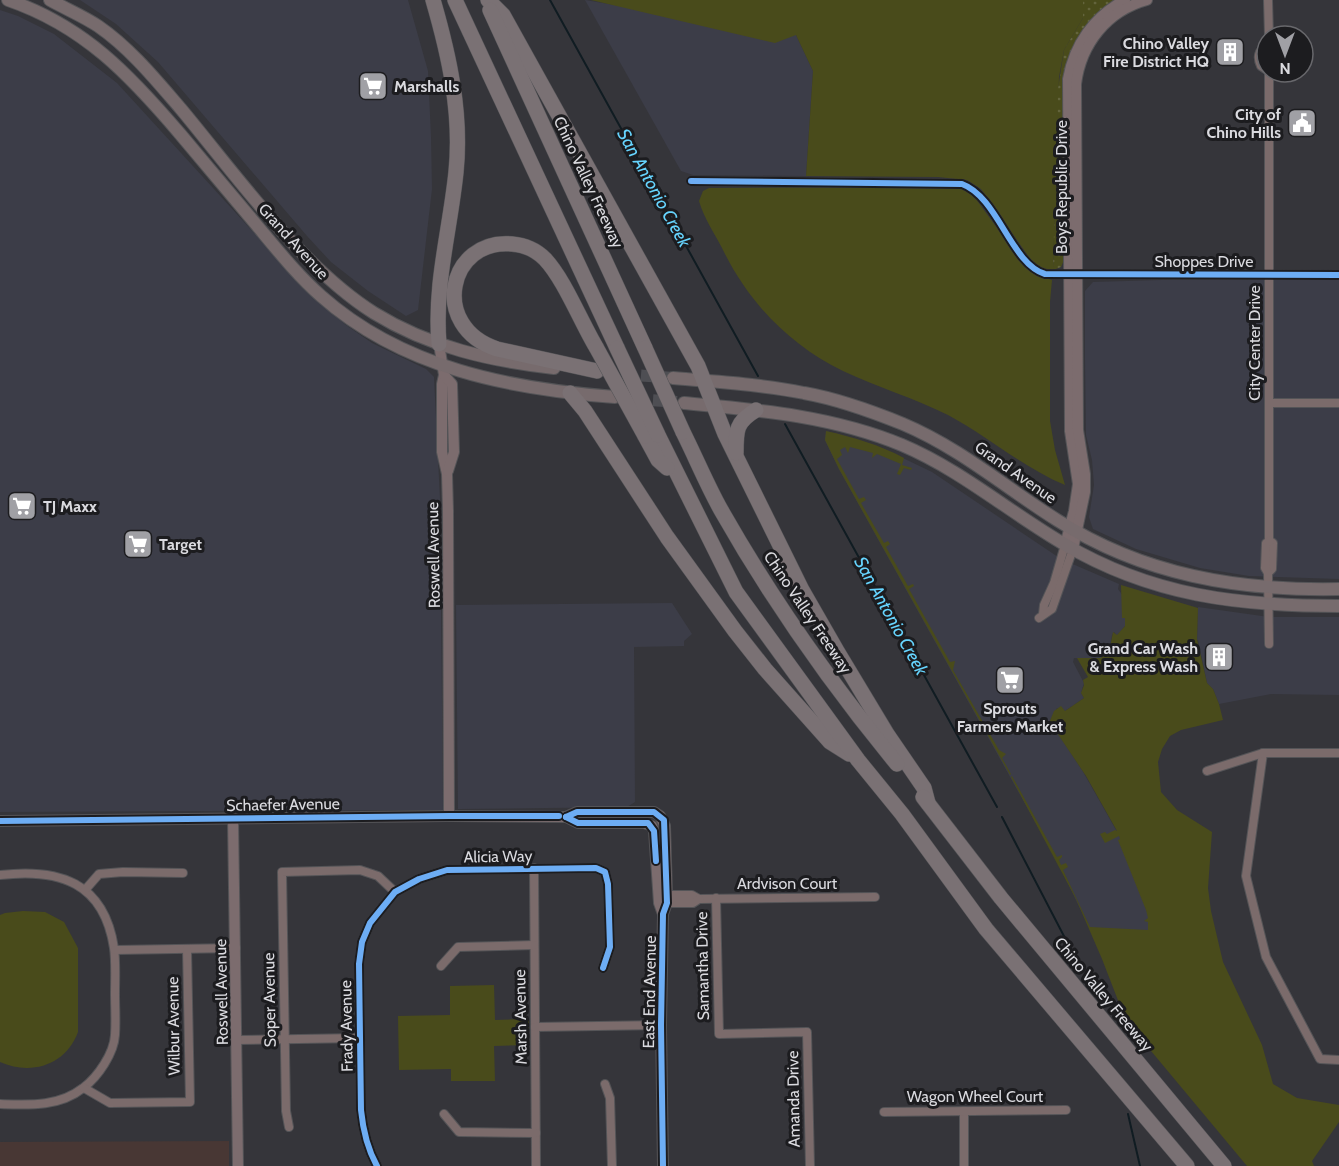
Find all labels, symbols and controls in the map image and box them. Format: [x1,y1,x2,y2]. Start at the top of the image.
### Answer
north arrow [1255,24,1315,84]
place label: Chino Valley Fire District HQ [1103,34,1209,71]
building icon: Chino Valley Fire District HQ [1214,36,1246,68]
text: N [1279,59,1291,78]
supermarket icon: Marshalls [357,70,389,102]
place label: Marshalls [394,77,459,96]
place label: City of Chino Hills [1206,105,1282,142]
public building icon: City of Chino Hills [1286,107,1318,139]
street label: Chino Valley Freeway [550,113,627,251]
street label: Boys Republic Drive [1052,120,1071,254]
water label: San Antonio Creek [612,125,696,252]
street label: Grand Avenue [255,200,333,283]
street label: Shoppes Drive [1155,252,1253,271]
street label: City Center Drive [1245,285,1264,401]
street label: Grand Avenue [971,437,1060,508]
supermarket icon: TJ Maxx [6,490,38,522]
place label: TJ Maxx [43,497,97,516]
street label: Roswell Avenue [423,502,444,608]
supermarket icon: Target [122,528,154,560]
place label: Target [159,535,202,554]
street label: Chino Valley Freeway [760,548,855,677]
water label: San Antonio Creek [849,553,933,680]
place label: Grand Car Wash & Express Wash [1088,639,1198,676]
building icon: Grand Car Wash & Express Wash [1203,641,1235,673]
supermarket icon: Sprouts Farmers Market [994,664,1026,696]
place label: Sprouts Farmers Market [957,699,1064,736]
street label: Schaefer Avenue [226,794,340,815]
street label: Alicia Way [463,846,533,867]
street label: Ardvison Court [737,874,838,893]
street label: Samantha Drive [692,911,713,1021]
street label: Chino Valley Freeway [1050,933,1157,1055]
street label: East End Avenue [639,935,660,1049]
street label: Roswell Avenue [211,939,232,1045]
street label: Soper Avenue [259,953,280,1047]
street label: Marsh Avenue [510,969,531,1065]
street label: Wilbur Avenue [163,976,184,1076]
street label: Frady Avenue [336,980,357,1072]
street label: Amanda Drive [783,1051,804,1147]
street label: Wagon Wheel Court [907,1087,1044,1106]

